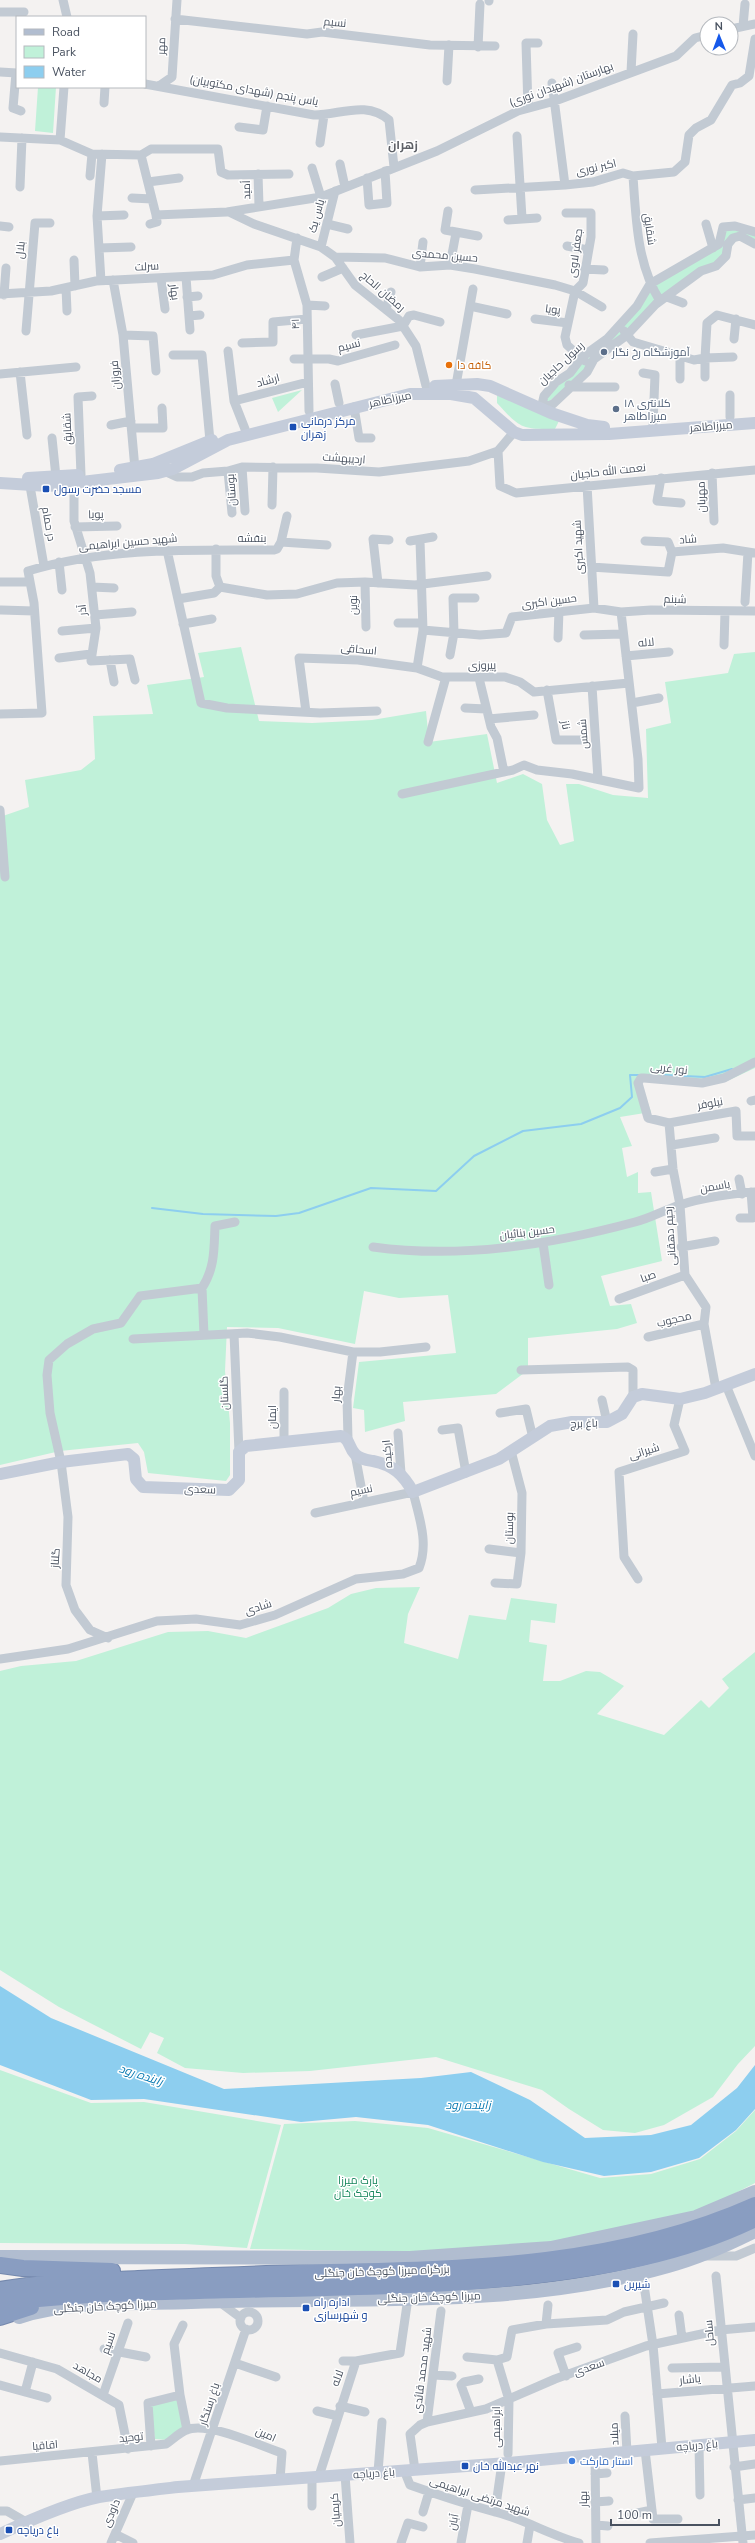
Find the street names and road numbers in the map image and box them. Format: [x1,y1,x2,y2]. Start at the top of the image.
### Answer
street label: نسیم [323,14,347,31]
street label: مهر [154,37,169,56]
street label: بهارستان (شهیدان نوری) [507,59,615,110]
street label: یاس پنجم (شهدای مکتوبیان) [188,72,320,109]
street label: اکبر نوری [574,156,618,179]
street label: اُمید [239,180,254,200]
street label: یاس یک [305,198,328,235]
street label: شقایق [640,212,659,246]
street label: جعفر لاوی [565,228,586,278]
street label: بلال [12,241,29,259]
street label: حسین محمدی [411,245,479,266]
street label: سرلت [135,258,160,275]
street label: رمضان الحاج [357,268,408,315]
street label: بهار [166,282,183,301]
street label: پویا [544,301,562,318]
street label: ۴۱ [288,318,303,330]
street label: نسیم [336,335,362,356]
street label: رسول حاجیان [535,338,588,389]
street label: فروزان [107,360,124,390]
street label: ارشاد [255,370,281,391]
street label: میرزاطاهر [367,388,413,411]
street label: شقایق [59,413,76,445]
street label: میرزاطاهر [688,417,733,436]
street label: اردیبهشت [322,450,366,467]
street label: نعمت الله حاجیان [569,459,647,483]
street label: بوستان [223,473,240,507]
street label: مهربان [693,481,710,513]
street label: در حمام [38,506,59,542]
street label: پویا [88,507,104,522]
street label: شهید اکبری [570,519,587,575]
street label: شهید حسین ابراهیمی [78,531,178,554]
street label: بنفشه [237,531,267,546]
street label: شاد [679,531,697,548]
street label: حسین اکبری [521,591,578,612]
street label: شبنم [663,592,687,607]
street label: نوین [346,595,361,615]
street label: آذر [74,604,91,617]
street label: لاله [637,634,655,651]
street label: اسحاقی [340,640,378,659]
street label: پیروزی [468,658,496,673]
street label: ناز [557,718,574,731]
street label: شمس [575,718,592,750]
street label: نور غربى [650,1059,688,1078]
street label: نیلوفر [695,1094,724,1113]
street label: یاسمن [699,1176,731,1197]
street label: رحیم دهقانی [661,1206,680,1266]
street label: حسین بنائیان [499,1222,556,1243]
street label: صبا [638,1267,658,1286]
street label: محجوب [655,1308,693,1331]
street label: گلستان [216,1376,233,1410]
street label: بهار [328,1385,345,1404]
street label: ایمان [265,1405,280,1429]
street label: باغ برج [570,1416,598,1431]
street label: ارکیده [379,1439,396,1469]
street label: شیرانی [627,1440,661,1463]
street label: سعدی [184,1481,216,1498]
street label: نسیم [348,1481,374,1500]
street label: بوستان [502,1512,517,1544]
street label: گلناز [47,1547,64,1570]
street label: شادی [243,1596,274,1619]
street label: بزرگراه میرزا کوچک خان جنگلی [314,2262,450,2281]
street label: میرزا کوچک خان جنگلی [377,2288,481,2307]
street label: میرزا کوچک خان جنگلی [53,2296,157,2317]
street label: ساحل [701,2319,718,2347]
street label: شهید محمد قائدی [410,2326,435,2414]
street label: نسیم [98,2330,119,2356]
street label: سعدی [572,2355,607,2380]
street label: مجاهد [70,2358,105,2387]
street label: لاله [328,2368,347,2388]
street label: یاشار [678,2371,701,2388]
street label: باغ رستگار [195,2381,223,2428]
street label: ابراهیمی [489,2406,504,2448]
street label: میلاد [607,2422,622,2446]
street label: امین [253,2423,278,2446]
street label: توحید [118,2429,144,2446]
street label: باغ دریاچه [676,2436,719,2455]
street label: اقاقیا [31,2437,59,2454]
street label: باغ دریاچه [353,2465,396,2482]
street label: شهید مرتضی ابراهیمی [428,2473,532,2520]
street label: بهار [576,2491,591,2508]
street label: کریمیان [327,2492,344,2528]
street label: داودی [99,2497,124,2530]
street label: آبان [445,2513,462,2532]

